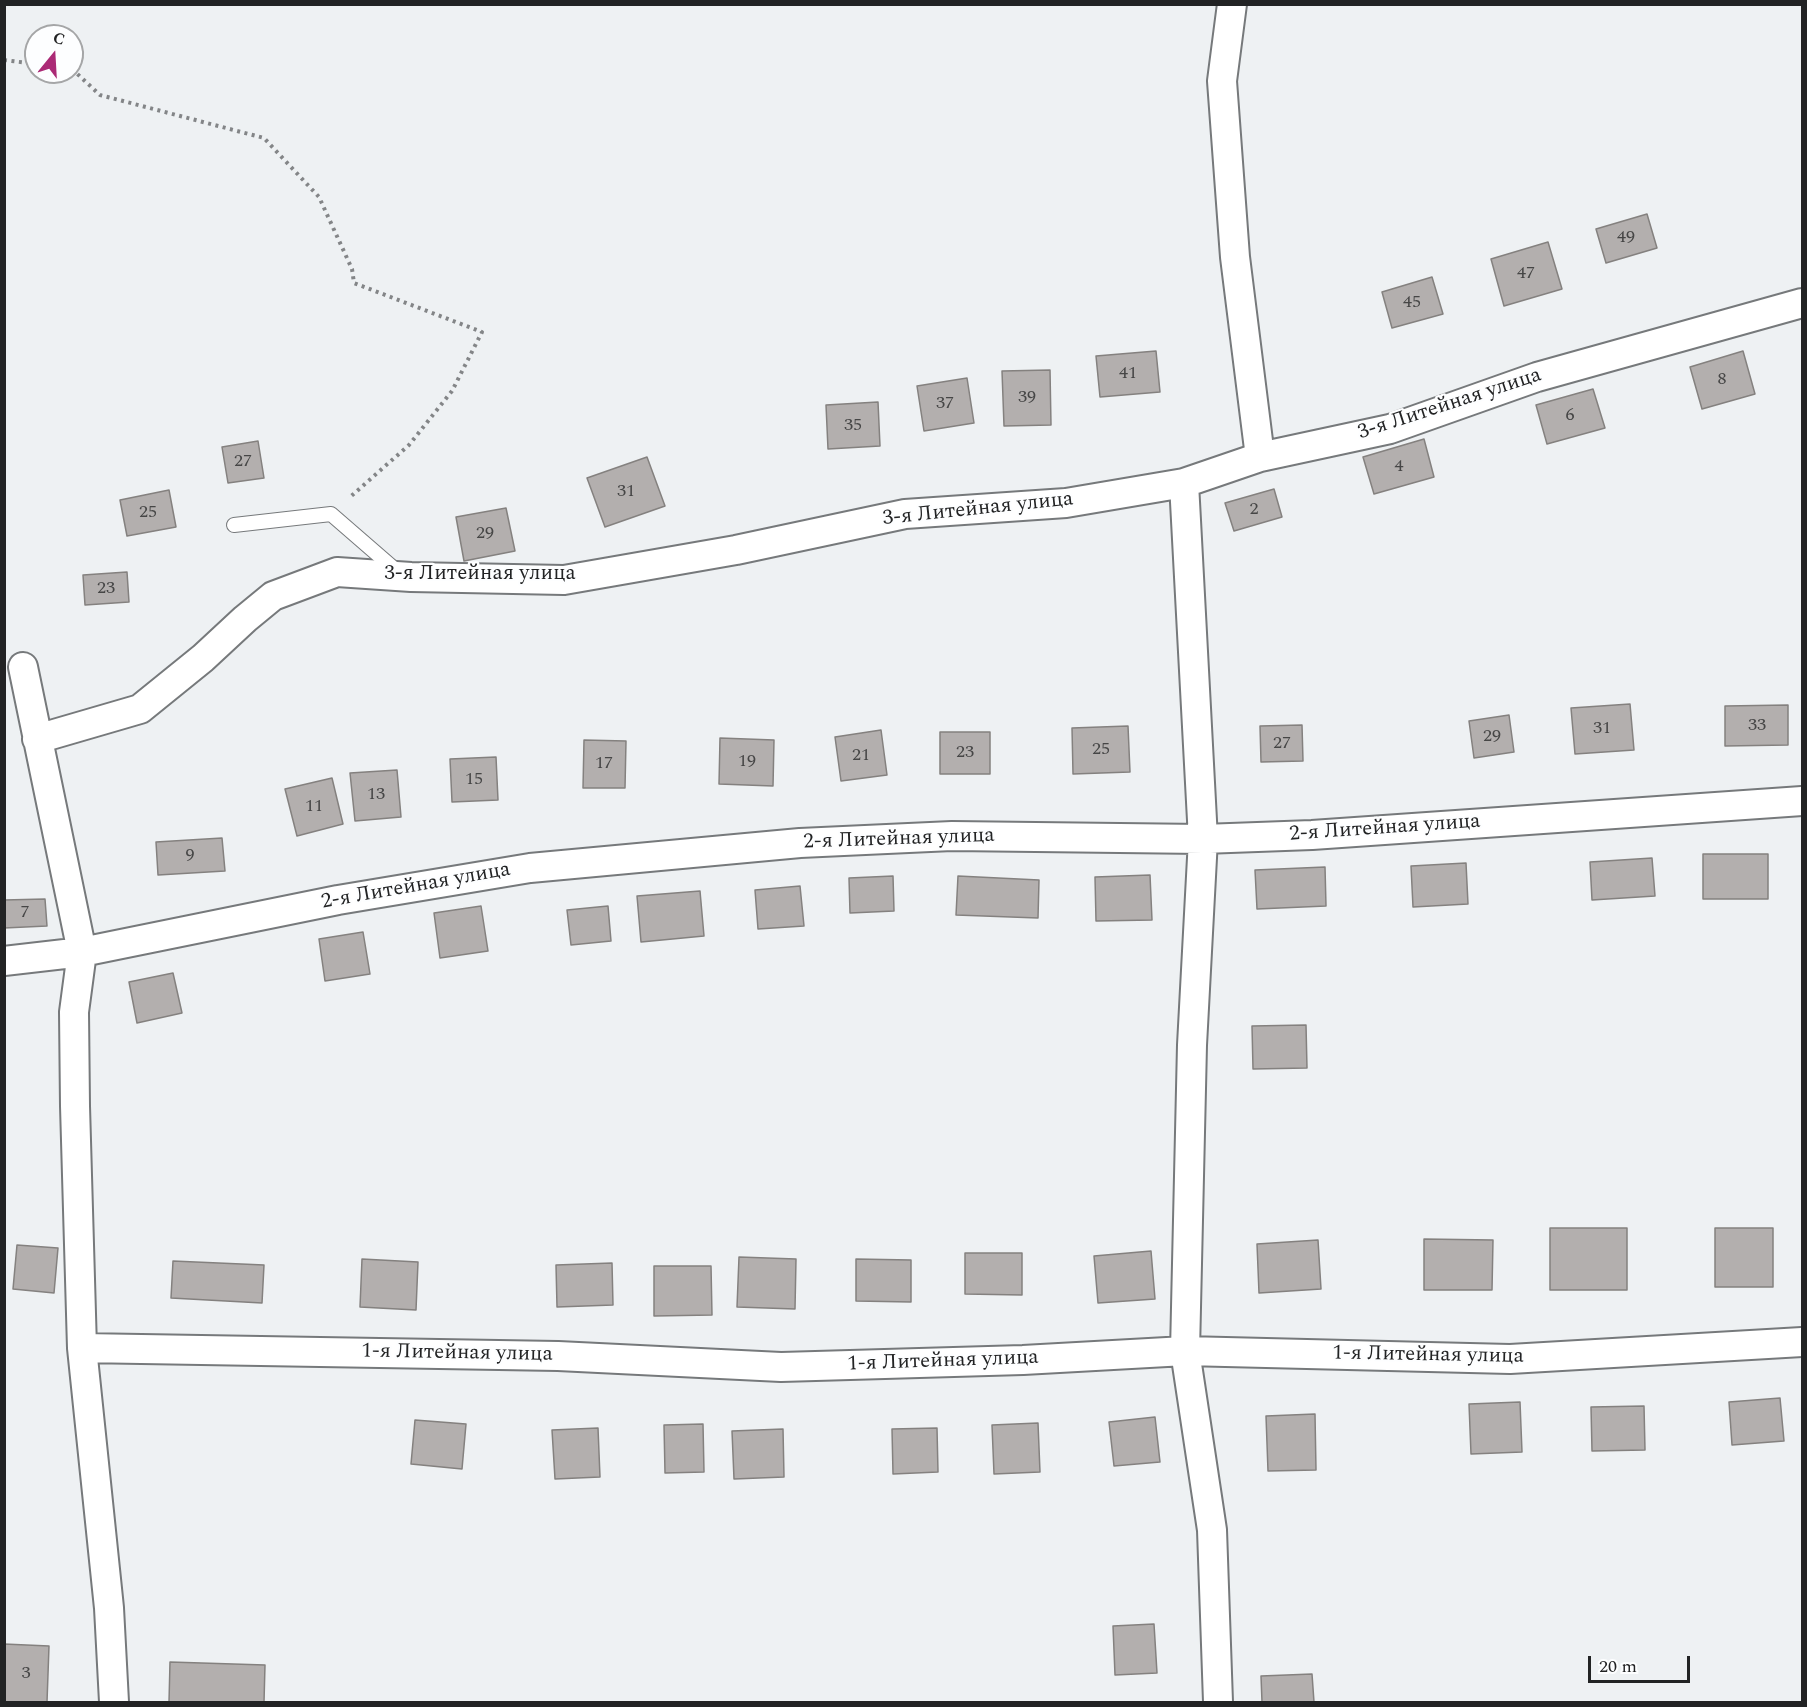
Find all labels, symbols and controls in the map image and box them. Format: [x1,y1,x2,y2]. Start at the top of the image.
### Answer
north arrow [24,24,84,84]
text: С [50,26,68,52]
house number: 49 [1617,227,1635,249]
house number: 47 [1517,263,1535,285]
house number: 45 [1403,292,1421,314]
house number: 41 [1119,363,1137,385]
street label: 3-я Литейная улица [1355,363,1545,447]
house number: 8 [1718,369,1726,391]
house number: 39 [1018,387,1036,409]
house number: 37 [936,393,954,415]
house number: 6 [1566,405,1574,427]
house number: 35 [844,415,862,437]
house number: 27 [234,451,252,473]
house number: 4 [1395,456,1403,478]
house number: 31 [617,481,635,503]
street label: 3-я Литейная улица [881,487,1075,533]
house number: 2 [1250,499,1258,521]
house number: 25 [139,502,157,524]
house number: 29 [476,523,494,545]
street label: 3-я Литейная улица [384,562,576,588]
house number: 23 [97,578,115,600]
house number: 33 [1748,715,1766,737]
house number: 31 [1593,718,1611,740]
house number: 29 [1483,726,1501,748]
house number: 27 [1273,733,1291,755]
house number: 25 [1092,739,1110,761]
house number: 23 [956,742,974,764]
house number: 21 [852,745,870,767]
house number: 19 [738,751,756,773]
house number: 17 [595,753,613,775]
house number: 15 [465,769,483,791]
house number: 13 [367,784,385,806]
house number: 11 [305,796,323,818]
street label: 2-я Литейная улица [1289,810,1481,848]
street label: 2-я Литейная улица [803,824,995,856]
house number: 9 [186,845,194,867]
street label: 2-я Литейная улица [319,858,513,916]
house number: 7 [21,902,29,924]
street label: 1-я Литейная улица [361,1340,553,1368]
street label: 1-я Литейная улица [1332,1342,1524,1370]
street label: 1-я Литейная улица [847,1346,1039,1378]
scale bar [1591,1644,1693,1682]
text: 20 m [1599,1653,1637,1680]
house number: 3 [22,1663,30,1685]

